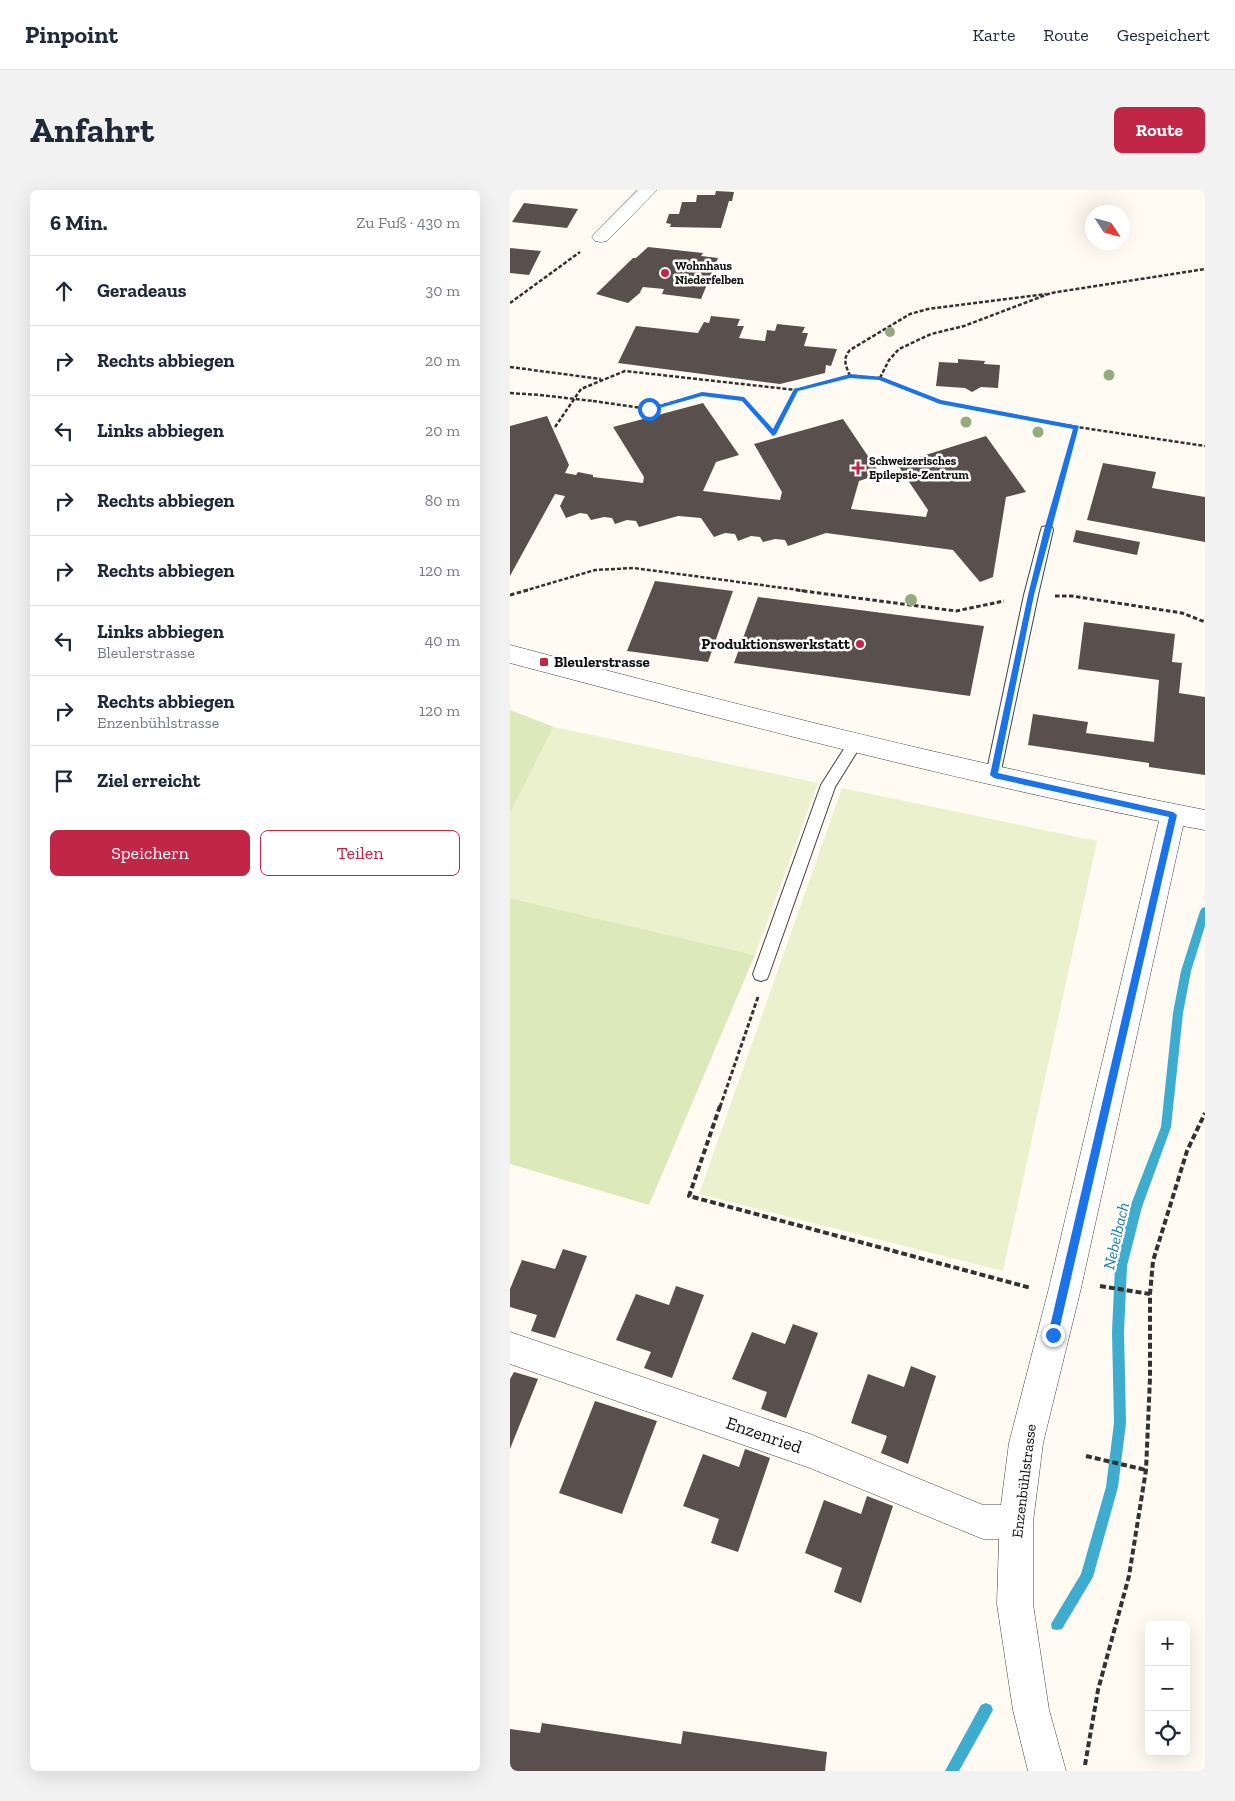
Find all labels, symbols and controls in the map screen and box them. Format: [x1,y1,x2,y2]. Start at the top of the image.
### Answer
text: Pinpoint [25,20,118,49]
text: Karte [972,24,1015,46]
text: Route [1043,24,1089,46]
text: Gespeichert [1117,24,1210,46]
button: Route [1114,107,1205,153]
text: Anfahrt [30,109,154,151]
north arrow [1085,205,1130,250]
text: 6 Min. [50,210,107,235]
text: Zu Fuß · 430 m [356,213,460,232]
place label: Wohnhaus Niederfelben [675,259,744,287]
marker: Wohnhaus Niederfelben [659,267,671,279]
icon: ahead [50,277,78,305]
text: Geradeaus [97,279,187,302]
text: 30 m [426,281,460,300]
icon: right [50,347,78,375]
text: Rechts abbiegen [97,349,235,372]
text: 20 m [425,351,460,370]
route start [638,398,661,421]
icon: left [50,417,78,445]
text: Links abbiegen [97,419,224,442]
text: 20 m [425,421,460,440]
place label: Schweizerisches Epilepsie-Zentrum [869,454,969,482]
marker: Schweizerisches Epilepsie-Zentrum [851,461,865,475]
icon: right [50,487,78,515]
text: Rechts abbiegen [97,489,235,512]
text: 80 m [425,491,460,510]
icon: right [50,557,78,585]
text: Rechts abbiegen [97,559,235,582]
text: 120 m [419,561,460,580]
text: Links abbiegen [97,620,224,643]
icon: left [50,627,78,655]
text: 40 m [425,631,460,650]
place label: Produktionswerkstatt [701,635,851,653]
marker: Produktionswerkstatt [854,638,866,650]
text: Bleulerstrasse [97,643,195,662]
place label: Bleulerstrasse [554,653,650,671]
marker: Bleulerstrasse [538,656,550,668]
text: Rechts abbiegen [97,690,235,713]
icon: right [50,697,78,725]
text: 120 m [419,701,460,720]
text: Enzenbühlstrasse [97,713,219,732]
icon: arrive [50,767,78,795]
text: Ziel erreicht [97,769,200,792]
button: Speichern [50,830,250,876]
button: Teilen [260,830,460,876]
water label: Nebelbach [1099,1201,1133,1271]
route end [1042,1324,1065,1347]
street label: Enzenried [723,1412,805,1458]
street label: Enzenbühlstrasse [1008,1423,1040,1539]
map controls [1145,1621,1190,1756]
button: + [1145,1621,1190,1666]
button: − [1145,1666,1190,1711]
button: locate [1145,1711,1190,1756]

